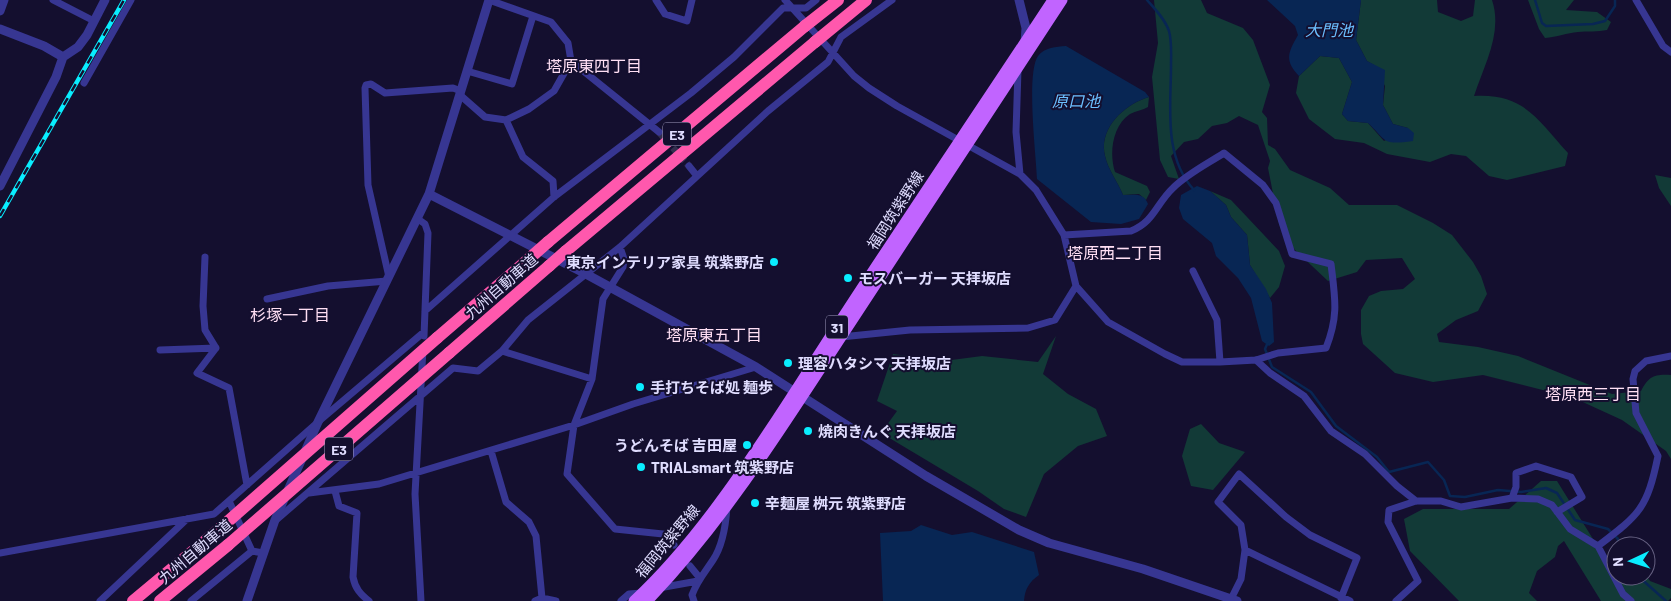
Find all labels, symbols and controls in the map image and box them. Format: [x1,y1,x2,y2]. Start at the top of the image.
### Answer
water label: 大門池 [1305,20,1355,39]
district label: 塔原東四丁目 [546,56,642,75]
water label: 原口池 [1052,91,1102,110]
road number: E3 [663,122,691,146]
street label: 福岡筑紫野線 [863,167,927,253]
district label: 塔原西二丁目 [1067,243,1163,262]
street label: 九州自動車道 [461,250,541,322]
place label: 東京インテリア家具 筑紫野店 [566,253,764,271]
marker: 東京インテリア家具 筑紫野店 [768,256,780,268]
place label: モスバーガー 天拝坂店 [858,269,1011,287]
marker: モスバーガー 天拝坂店 [842,272,854,284]
district label: 杉塚一丁目 [250,305,330,324]
road number: 31 [826,316,848,338]
district label: 塔原東五丁目 [666,325,762,344]
place label: 理容ハタシマ 天拝坂店 [798,354,951,372]
marker: 理容ハタシマ 天拝坂店 [782,357,794,369]
place label: 手打ちそば処 麺歩 [650,378,773,396]
marker: 手打ちそば処 麺歩 [634,381,646,393]
district label: 塔原西三丁目 [1545,384,1641,403]
place label: 焼肉きんぐ 天拝坂店 [818,422,956,440]
marker: 焼肉きんぐ 天拝坂店 [802,425,814,437]
place label: うどんそば 吉田屋 [614,436,737,454]
road number: E3 [325,438,353,460]
marker: うどんそば 吉田屋 [741,439,753,451]
place label: TRIALsmart 筑紫野店 [651,458,794,476]
marker: TRIALsmart 筑紫野店 [635,461,647,473]
place label: 辛麺屋 桝元 筑紫野店 [765,494,906,512]
marker: 辛麺屋 桝元 筑紫野店 [749,497,761,509]
street label: 福岡筑紫野線 [631,501,703,581]
street label: 九州自動車道 [155,515,235,587]
north arrow [1606,536,1656,586]
text: N [1609,557,1626,567]

